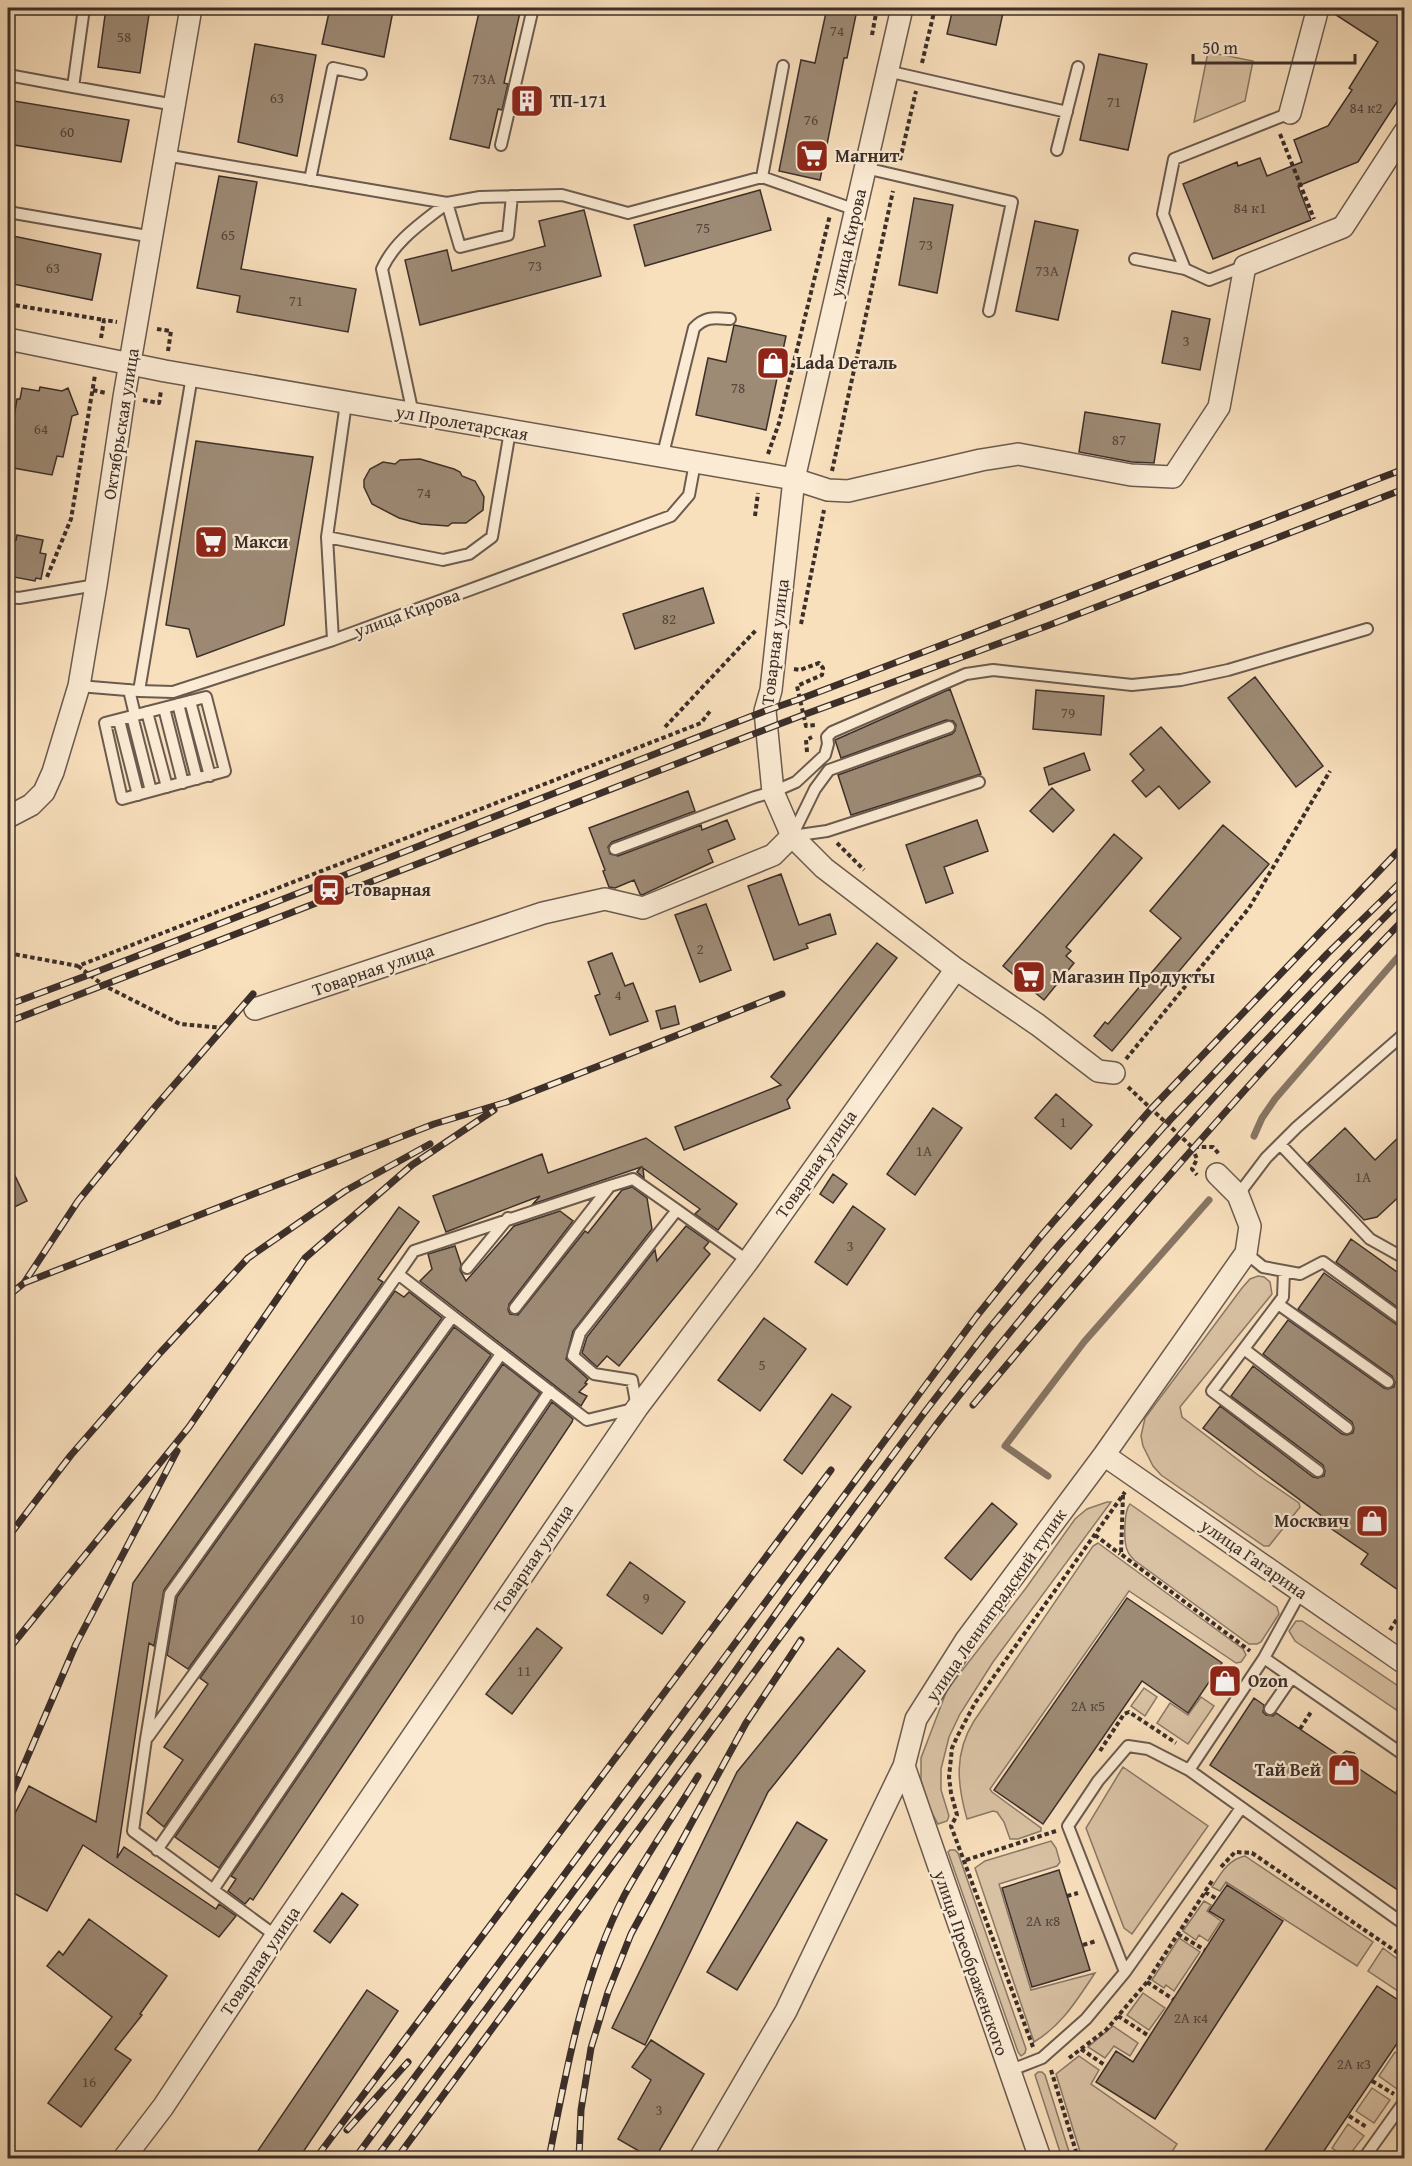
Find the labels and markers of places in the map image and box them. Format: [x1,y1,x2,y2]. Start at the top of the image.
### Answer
building icon: ТП-171 [509,83,545,119]
place label: ТП-171 [550,87,607,114]
supermarket icon: Магнит [794,138,830,174]
place label: Магнит [835,142,900,169]
shop icon: Lada Dеталь [755,345,791,381]
place label: Lada Dеталь [796,349,897,376]
supermarket icon: Макси [193,524,229,560]
place label: Макси [234,528,288,555]
station icon: Товарная [311,872,347,908]
place label: Товарная [352,876,431,903]
supermarket icon: Магазин Продукты [1011,959,1047,995]
place label: Магазин Продукты [1052,963,1215,990]
shop icon: Москвич [1354,1503,1390,1539]
place label: Москвич [1274,1507,1349,1534]
shop icon: Ozon [1207,1663,1243,1699]
place label: Ozon [1248,1667,1288,1694]
shop icon: Тай Вей [1326,1752,1362,1788]
place label: Тай Вей [1255,1756,1321,1783]

